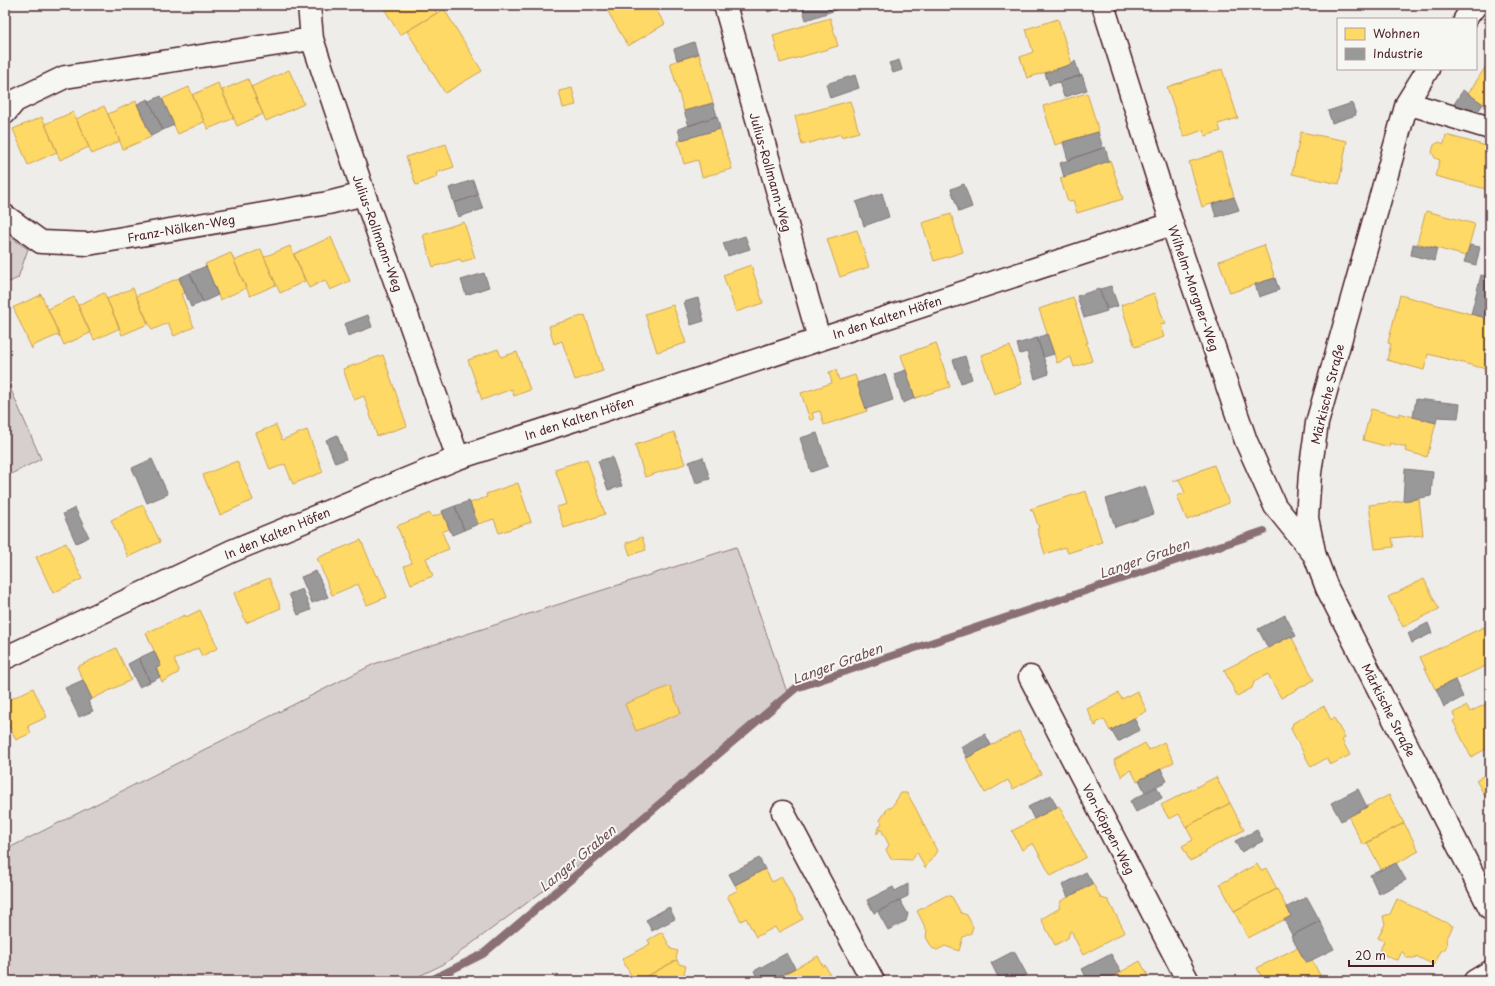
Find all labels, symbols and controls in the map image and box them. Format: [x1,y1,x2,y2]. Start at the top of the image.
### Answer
legend [1337,18,1477,70]
text: Wohnen [1373,24,1420,42]
text: Industrie [1373,44,1423,62]
street label: Julius-Rollmann-Weg [745,110,797,234]
street label: Julius-Rollmann-Weg [348,172,408,294]
street label: Franz-Nölken-Weg [126,210,236,246]
street label: Wilhelm-Morgner-Weg [1164,222,1224,354]
street label: In den Kalten Höfen [830,291,944,343]
street label: Märkische Straße [1306,342,1348,446]
street label: In den Kalten Höfen [522,392,636,444]
street label: In den Kalten Höfen [221,503,333,563]
water label: Langer Graben [1096,533,1193,582]
water label: Langer Graben [789,638,885,688]
street label: Märkische Straße [1358,660,1420,760]
street label: Von-Köppen-Weg [1078,781,1140,878]
water label: Langer Graben [535,820,620,896]
scale bar [1349,942,1433,968]
text: 20 m [1355,946,1386,964]

